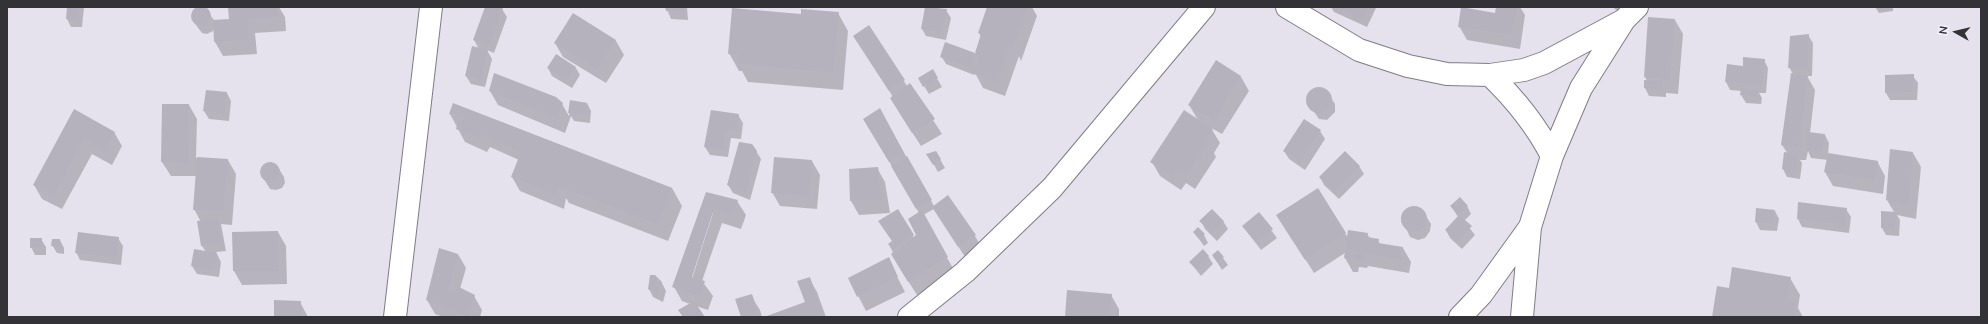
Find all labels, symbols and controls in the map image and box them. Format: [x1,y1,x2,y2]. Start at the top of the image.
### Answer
north arrow [1936,12,1976,52]
text: N [1936,25,1952,35]

